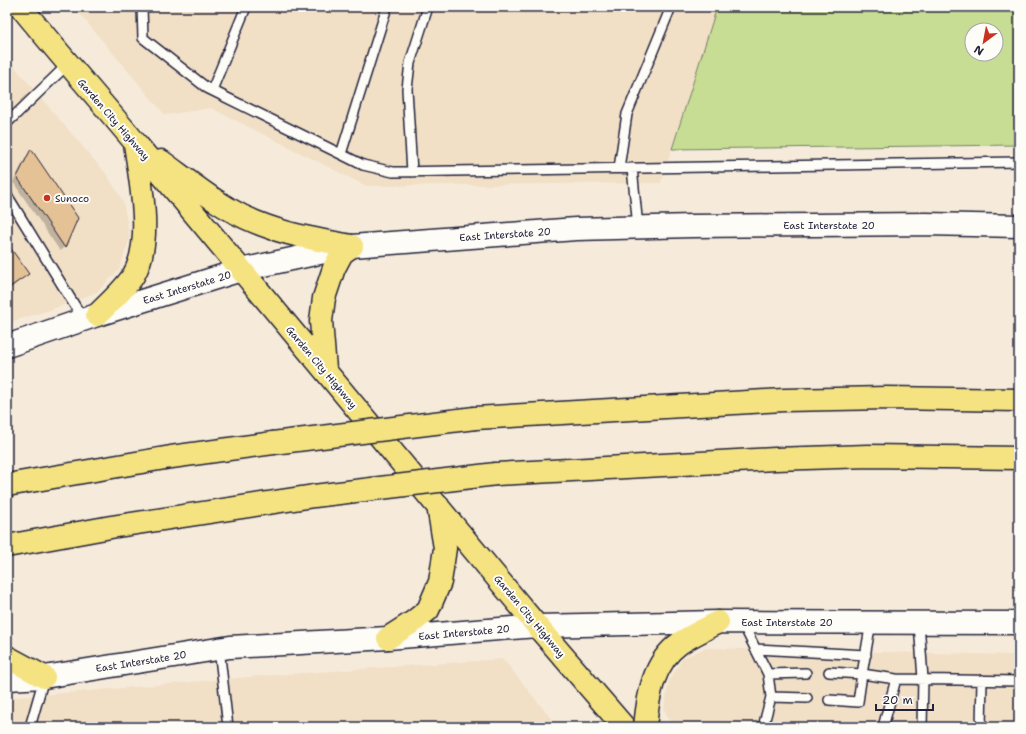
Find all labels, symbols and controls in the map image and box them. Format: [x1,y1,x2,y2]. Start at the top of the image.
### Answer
north arrow [964,22,1004,62]
text: N [971,41,987,59]
street label: Garden City Highway [75,76,153,163]
place label: Sunoco [55,192,89,205]
marker: Sunoco [42,193,52,203]
street label: East Interstate 20 [783,219,875,232]
street label: East Interstate 20 [459,225,551,244]
street label: East Interstate 20 [141,268,233,307]
street label: Garden City Highway [283,323,360,411]
street label: Garden City Highway [491,572,568,660]
street label: East Interstate 20 [741,616,833,629]
street label: East Interstate 20 [418,622,510,643]
street label: East Interstate 20 [95,648,187,675]
scale bar [876,686,933,712]
text: 20 m [882,692,913,708]

